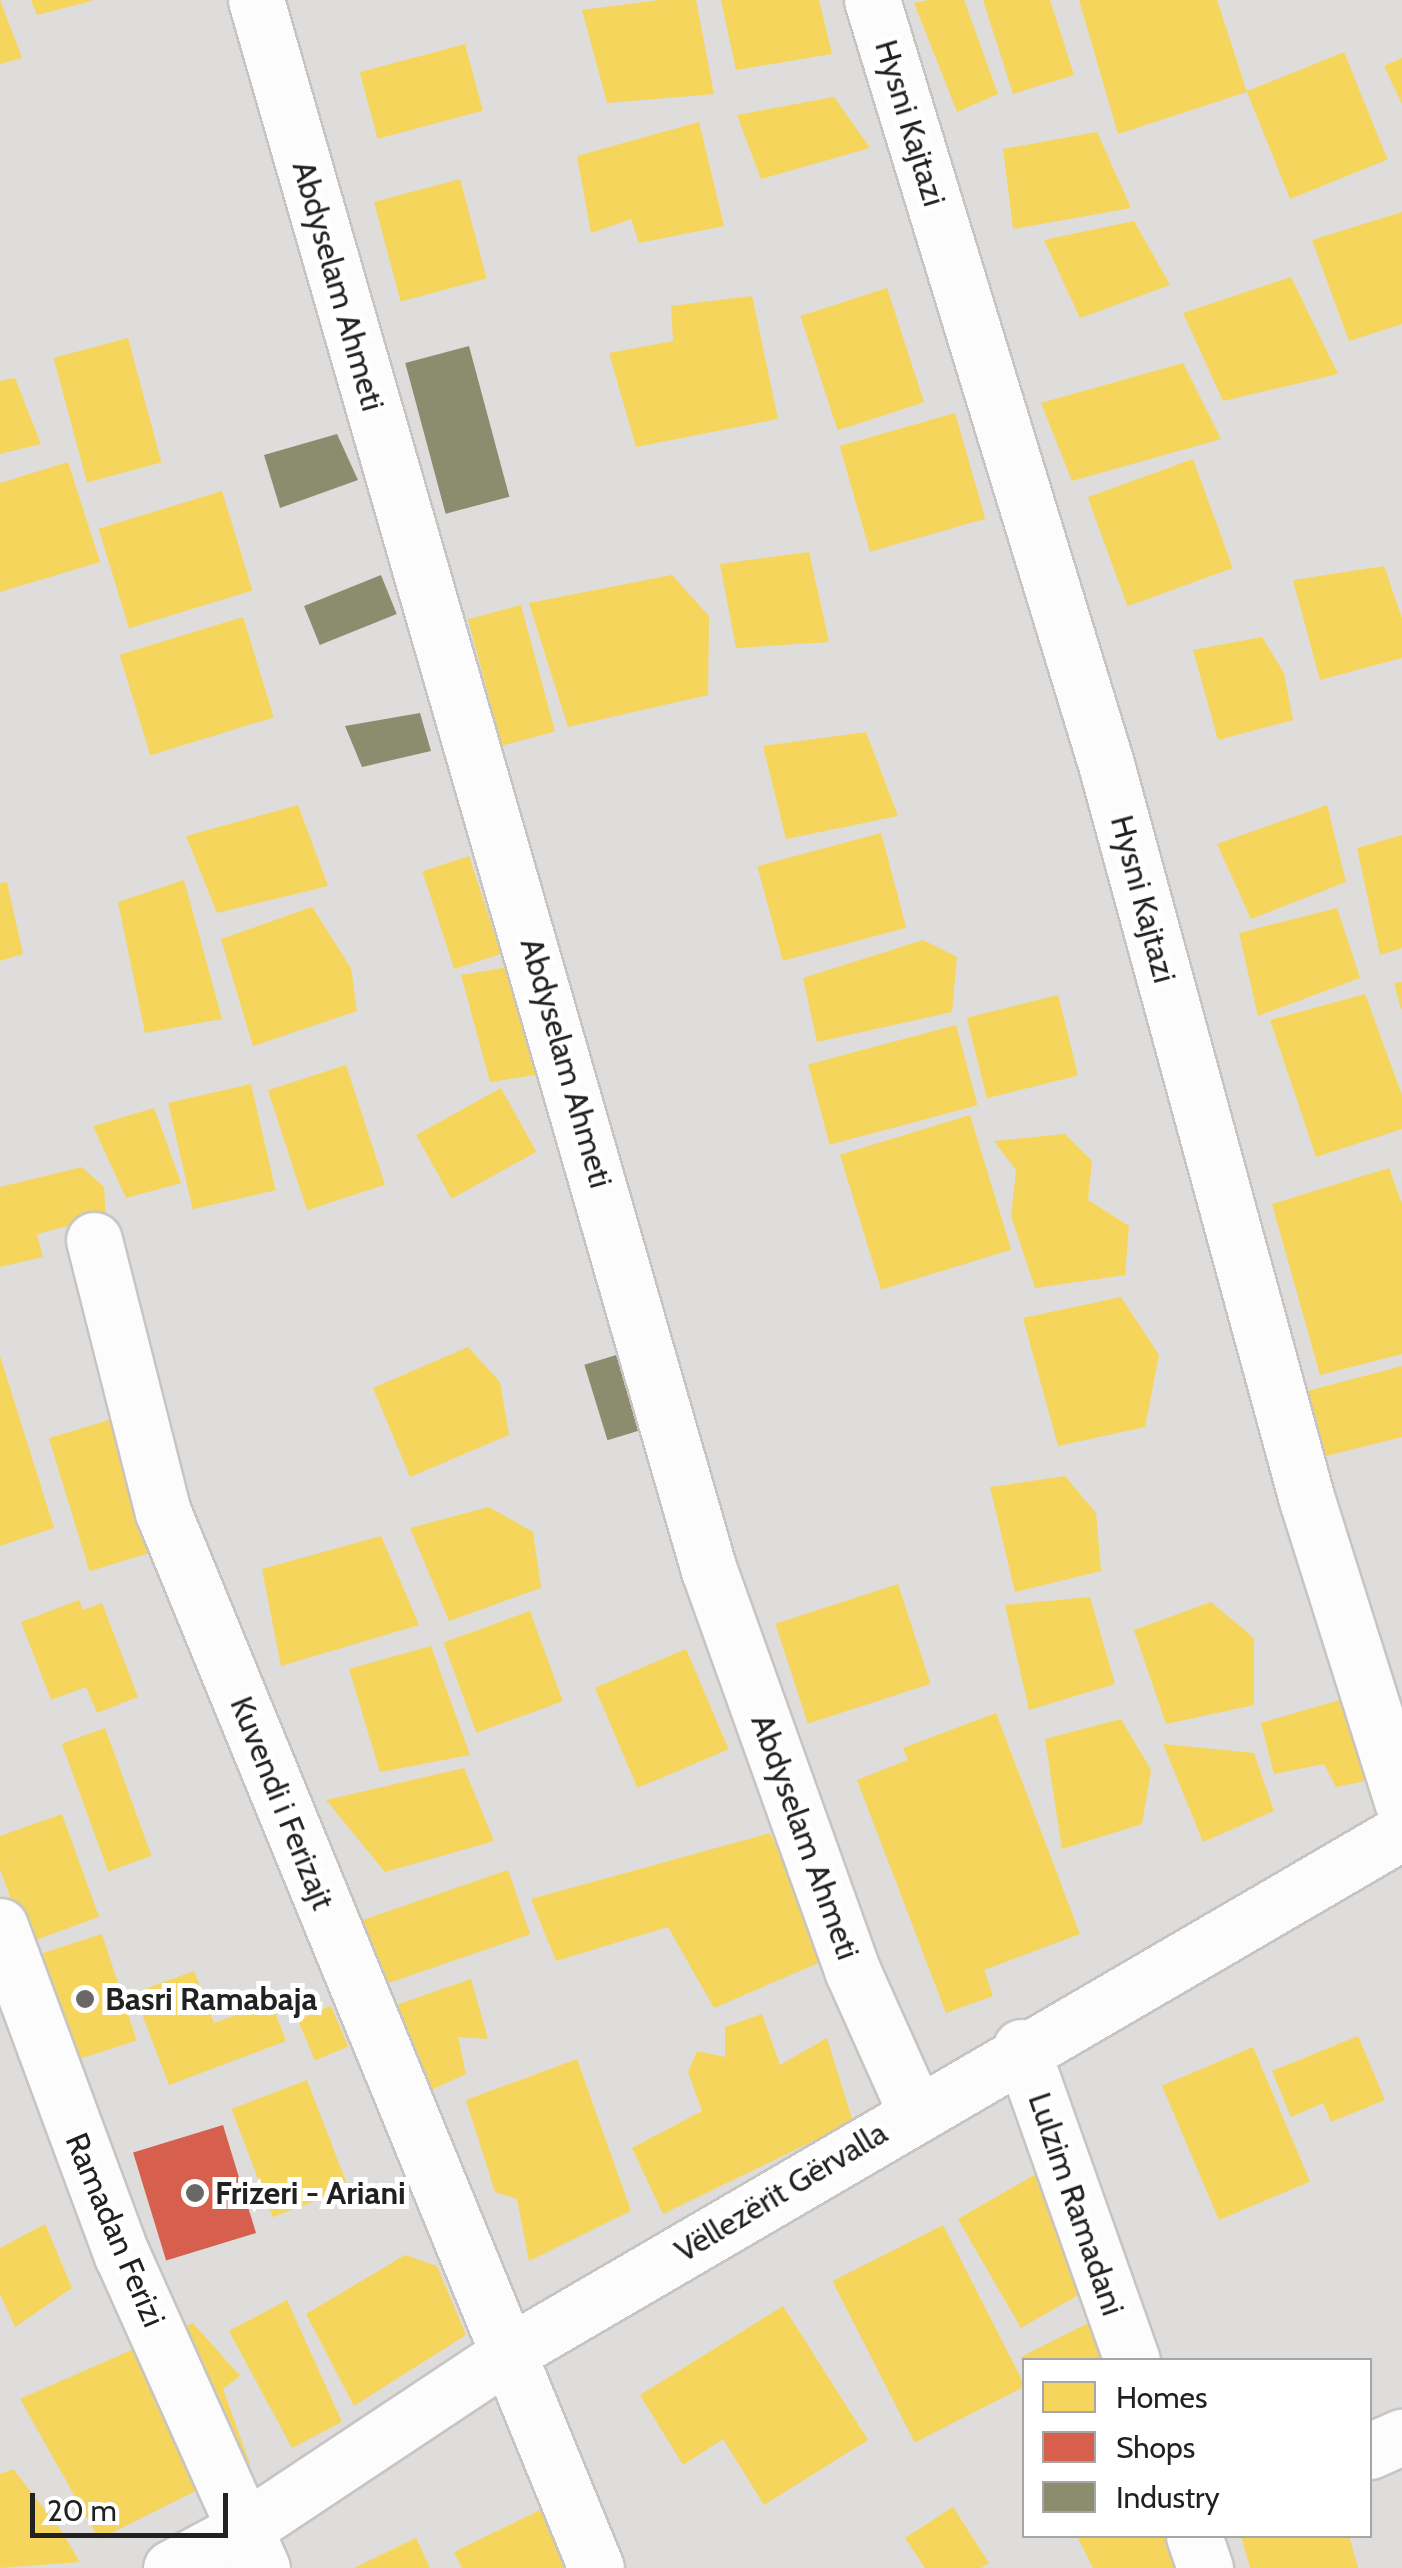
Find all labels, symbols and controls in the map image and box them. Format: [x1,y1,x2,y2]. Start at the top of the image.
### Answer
street label: Hysni Kajtazi [867,35,953,211]
street label: Abdyselam Ahmeti [284,157,392,415]
street label: Hysni Kajtazi [1102,811,1184,987]
street label: Abdyselam Ahmeti [512,934,620,1192]
street label: Kuvendi i Ferizajt [222,1691,342,1915]
street label: Abdyselam Ahmeti [743,1709,867,1965]
place label: Basri Ramabaja [105,1980,317,2018]
marker: Basri Ramabaja [74,1988,96,2010]
street label: Lulzim Ramadani [1020,2088,1132,2320]
street label: Vëllezërit Gërvalla [668,2114,894,2270]
street label: Ramadan Ferizi [57,2127,173,2333]
place label: Frizeri - Ariani [215,2174,406,2212]
marker: Frizeri - Ariani [184,2182,206,2204]
legend [1022,2358,1372,2538]
text: Homes [1116,2379,1207,2416]
text: Shops [1116,2429,1195,2466]
scale bar [35,2473,232,2535]
text: Industry [1116,2479,1220,2516]
text: 20 m [47,2492,117,2529]

